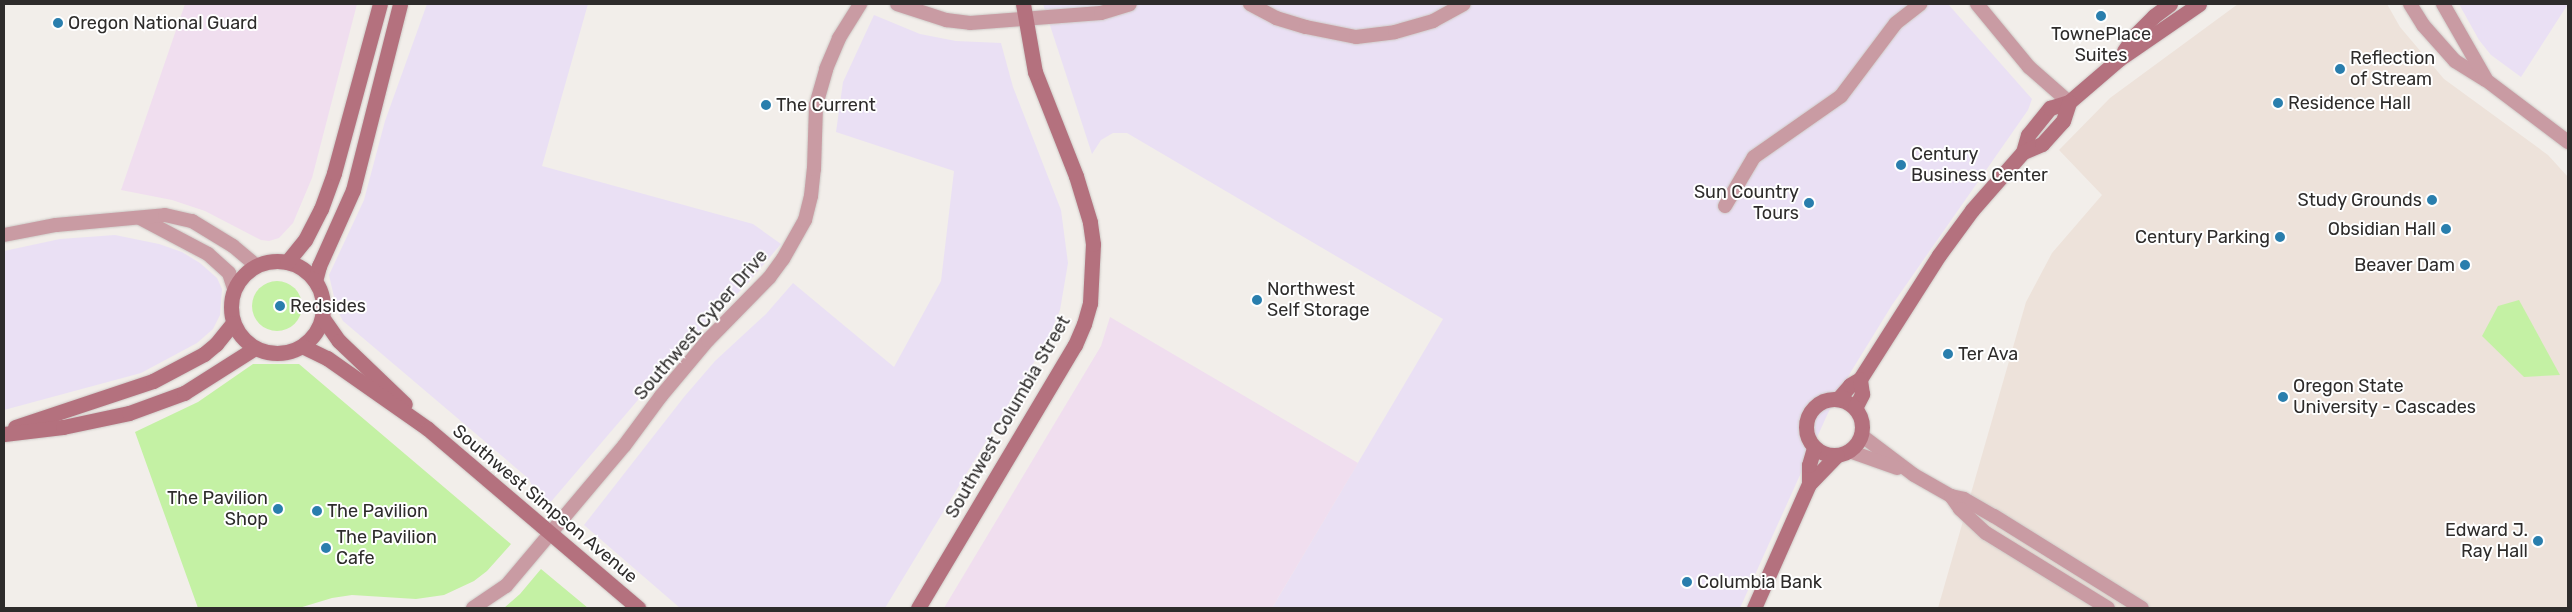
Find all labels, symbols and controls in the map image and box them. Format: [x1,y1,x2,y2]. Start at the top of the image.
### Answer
marker: TownePlace Suites [2095,10,2107,22]
place label: Oregon National Guard [68,12,257,34]
marker: Oregon National Guard [52,17,64,29]
place label: TownePlace Suites [2051,24,2151,66]
place label: Reflection of Stream [2350,48,2435,90]
marker: Reflection of Stream [2334,63,2346,75]
place label: Residence Hall [2288,92,2411,114]
place label: The Current [776,94,876,116]
marker: Residence Hall [2272,97,2284,109]
marker: The Current [760,99,772,111]
place label: Century Business Center [1911,144,2048,186]
marker: Century Business Center [1895,159,1907,171]
place label: Sun Country Tours [1694,182,1799,224]
place label: Study Grounds [2297,189,2422,211]
marker: Study Grounds [2426,194,2438,206]
marker: Sun Country Tours [1803,197,1815,209]
place label: Obsidian Hall [2328,218,2436,240]
marker: Obsidian Hall [2440,223,2452,235]
place label: Century Parking [2135,226,2270,248]
marker: Century Parking [2274,231,2286,243]
street label: Southwest Cyber Drive [630,245,772,405]
place label: Beaver Dam [2354,254,2455,276]
marker: Beaver Dam [2459,259,2471,271]
place label: Northwest Self Storage [1267,279,1370,322]
marker: Northwest Self Storage [1251,294,1263,306]
place label: Redsides [290,295,366,317]
marker: Redsides [274,300,286,312]
street label: Southwest Columbia Street [941,312,1075,522]
place label: Ter Ava [1958,343,2019,365]
marker: Ter Ava [1942,348,1954,360]
place label: Oregon State University - Cascades [2293,376,2476,418]
marker: Oregon State University - Cascades [2277,391,2289,403]
street label: Southwest Simpson Avenue [448,420,642,588]
place label: The Pavilion Shop [167,488,268,530]
place label: The Pavilion [327,500,428,522]
marker: The Pavilion Shop [272,503,284,515]
marker: The Pavilion [311,505,323,517]
place label: Edward J. Ray Hall [2445,520,2528,562]
place label: The Pavilion Cafe [336,527,437,570]
marker: Edward J. Ray Hall [2532,535,2544,547]
marker: The Pavilion Cafe [320,542,332,554]
place label: Columbia Bank [1697,571,1822,593]
marker: Columbia Bank [1681,576,1693,588]

